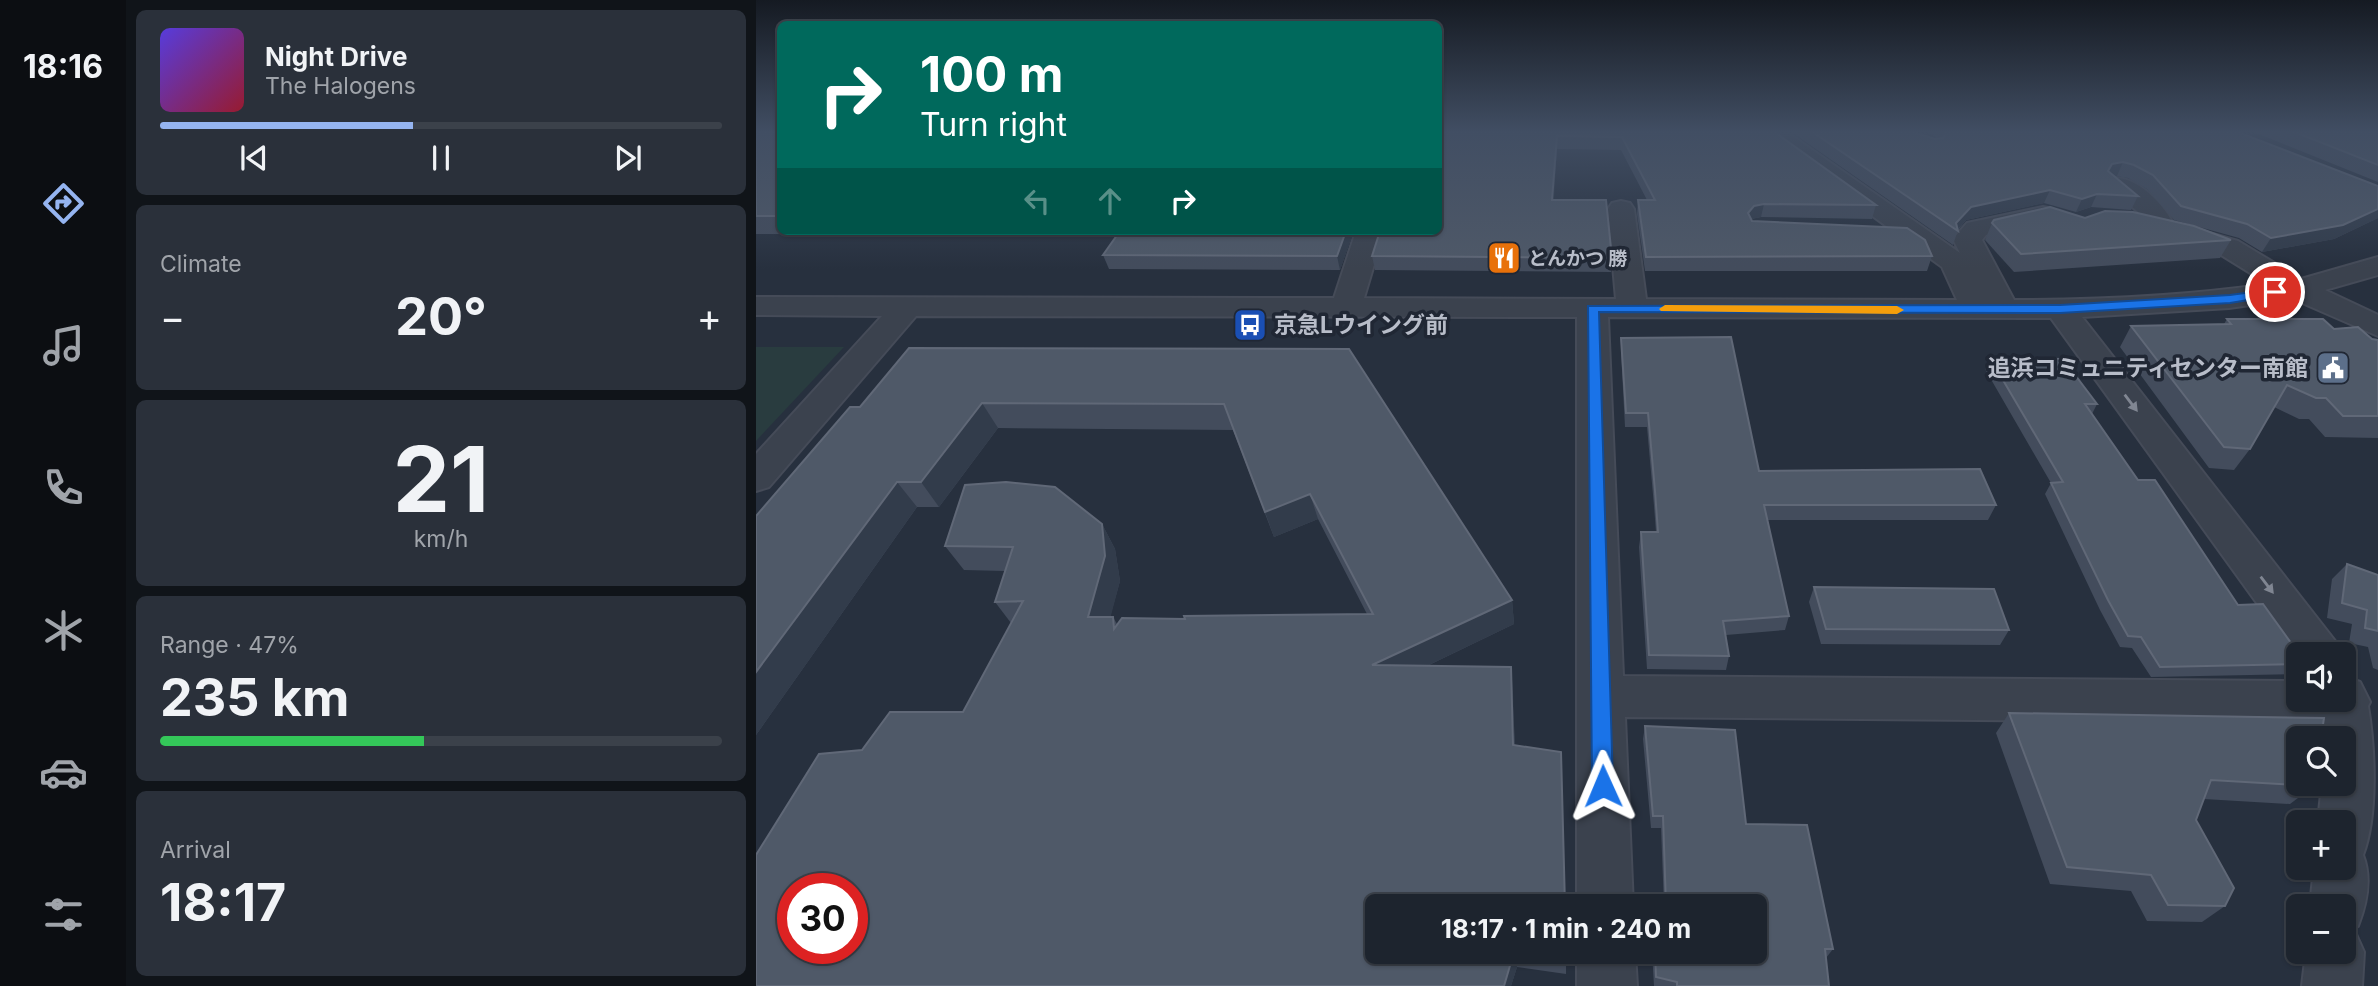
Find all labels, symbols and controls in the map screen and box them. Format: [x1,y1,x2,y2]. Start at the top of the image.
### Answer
text: Night Drive [265,41,407,72]
text: 100 m [920,45,1064,104]
text: 18:16 [23,47,103,86]
icon: right [805,49,896,140]
text: The Halogens [265,72,416,100]
text: Turn right [920,105,1067,144]
icon: previous [235,139,273,177]
icon: pause [422,139,460,177]
icon: next [609,139,647,177]
icon: directions [39,179,88,228]
icon: left [1018,182,1056,220]
icon: ahead [1091,182,1129,220]
icon: right [1164,182,1202,220]
restaurant icon: とんかつ 勝 [1485,239,1523,277]
place label: とんかつ 勝 [1528,247,1628,270]
text: Climate [160,250,242,278]
pin [2245,262,2305,322]
icon: arrive [2256,273,2294,311]
text: 20° [395,285,487,348]
text: − [160,294,185,340]
text: + [697,294,722,340]
bus stop icon: 京急Lウイング前 [1231,306,1269,344]
place label: 京急Lウイング前 [1274,311,1448,339]
icon: music [39,321,88,370]
public building icon: 追浜コミュニティセンター南館 [2314,349,2352,387]
place label: 追浜コミュニティセンター南館 [1987,354,2308,382]
one-way arrow [2123,394,2137,412]
text: 21 [393,424,489,534]
icon: phone [39,463,88,512]
text: km/h [414,525,468,553]
one-way arrow [2260,576,2274,594]
icon: climate [39,606,88,655]
text: Range · 47% [160,631,299,659]
map controls [2286,642,2356,964]
button: sound [2286,642,2356,712]
text: 235 km [160,666,350,729]
button: search [2286,726,2356,796]
icon: car [39,748,88,797]
position arrow [1566,749,1640,823]
button: + [2286,810,2356,880]
text: Arrival [160,836,231,864]
text: 18:17 [160,871,286,934]
speed limit sign: 30 [777,873,868,964]
icon: filters [39,890,88,939]
button: − [2286,894,2356,964]
text: 18:17 · 1 min · 240 m [1441,913,1691,944]

